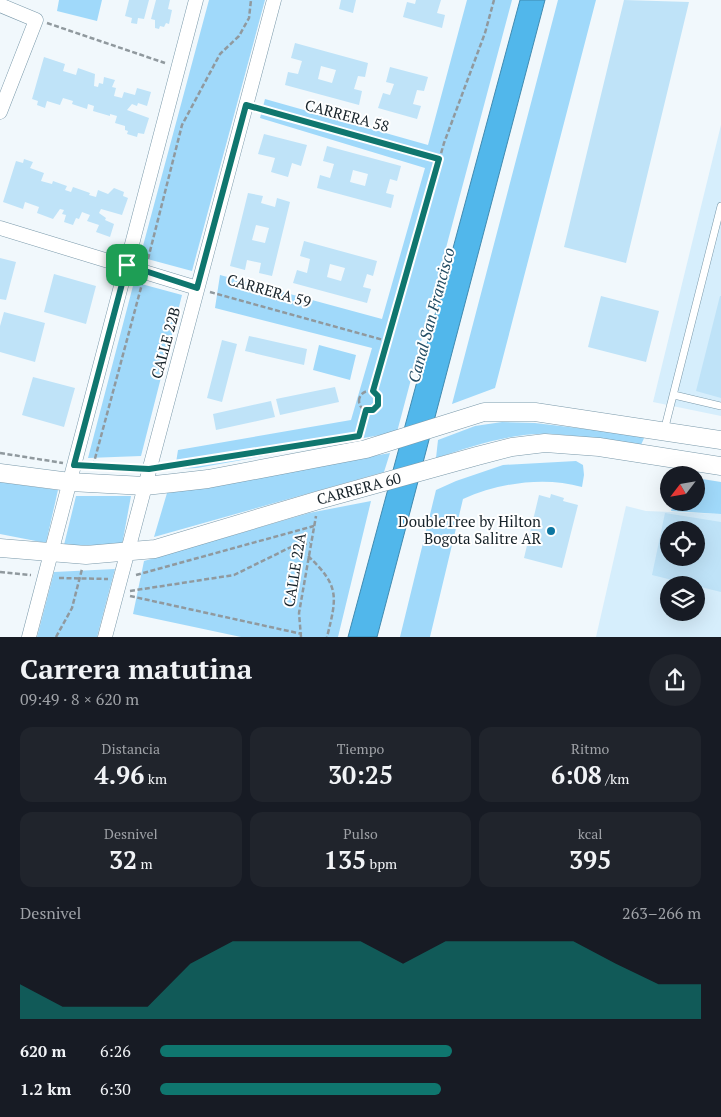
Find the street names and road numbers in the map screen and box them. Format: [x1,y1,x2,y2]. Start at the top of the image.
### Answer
street label: CARRERA 58 [303,94,392,136]
street label: CARRERA 59 [225,268,314,312]
street label: CALLE 22B [146,305,184,381]
street label: CARRERA 60 [314,467,403,509]
street label: CALLE 22A [278,531,310,608]

